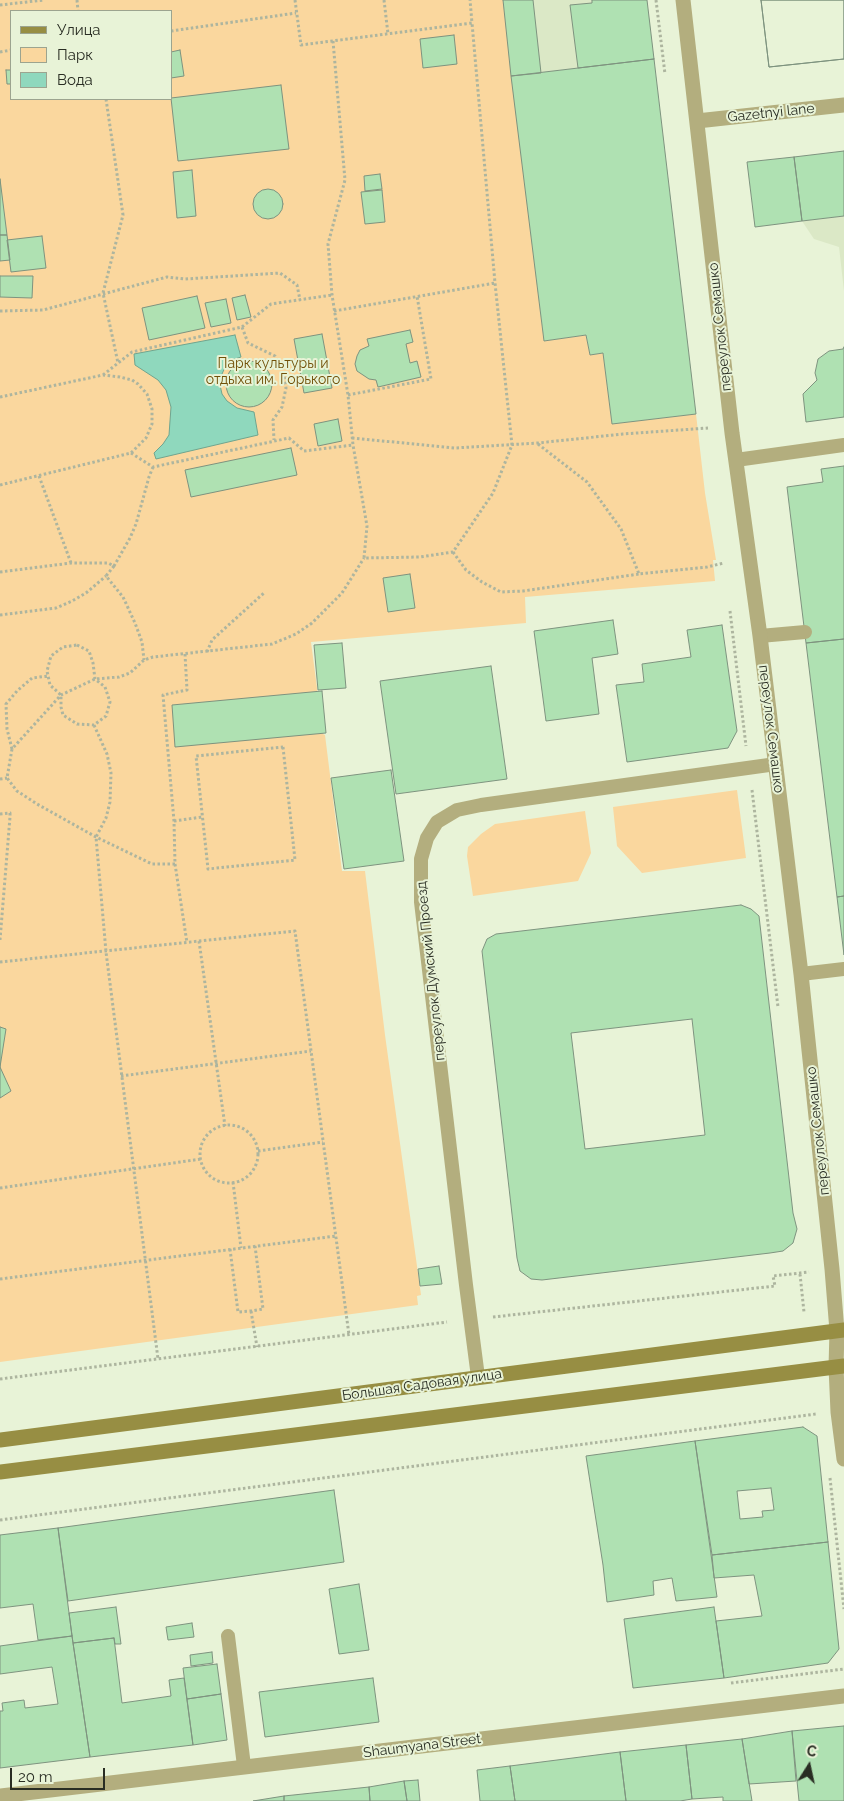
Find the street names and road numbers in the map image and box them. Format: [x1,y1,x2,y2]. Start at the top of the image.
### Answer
street label: Gazetnyi lane [727,100,815,126]
street label: переулок Семашко [705,262,735,392]
street label: переулок Семашко [755,664,787,794]
street label: переулок Думский Проезд [413,880,449,1062]
street label: переулок Семашко [803,1066,833,1196]
street label: Большая Садовая улица [341,1365,503,1405]
street label: Shaumyana Street [362,1730,482,1762]

